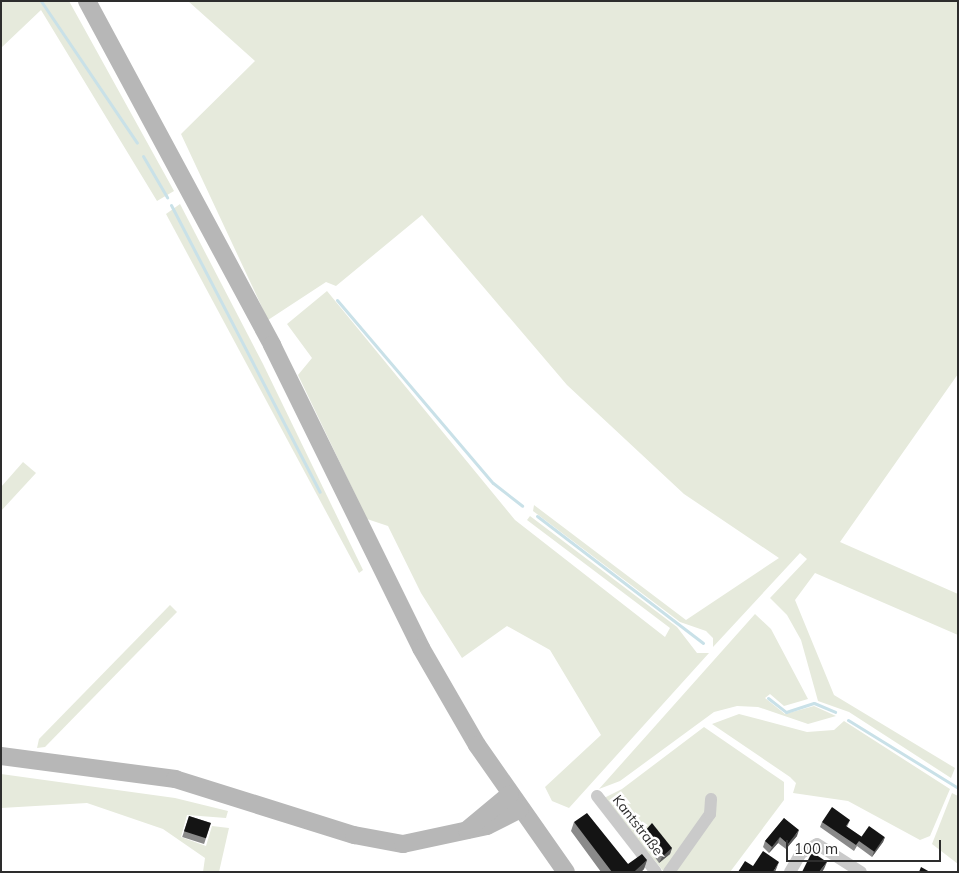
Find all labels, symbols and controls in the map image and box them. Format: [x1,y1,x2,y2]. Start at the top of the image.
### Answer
street label: Kantstraße [609,791,667,859]
scale bar [789,830,944,862]
text: 100 m [794,839,838,858]

